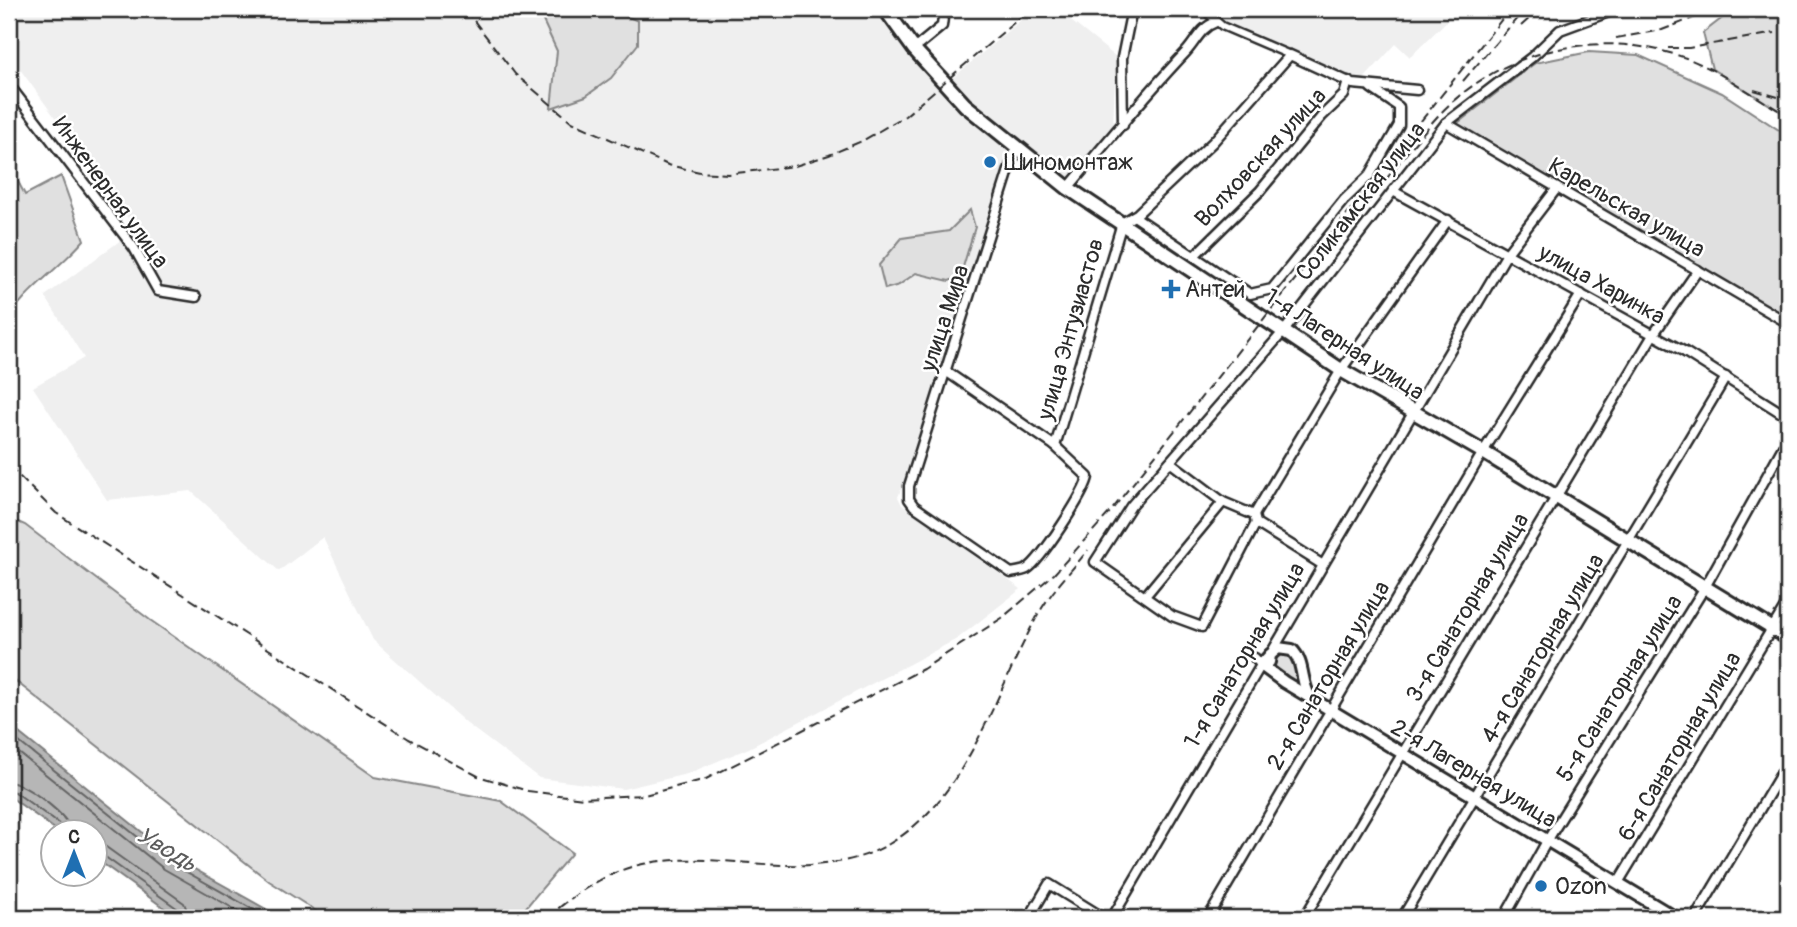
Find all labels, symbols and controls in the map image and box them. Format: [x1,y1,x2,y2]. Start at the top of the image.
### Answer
street label: Волховская улица [1188,82,1332,233]
street label: Инженерная улица [46,111,175,274]
street label: Соликамская улица [1289,116,1432,287]
place label: Шиномонтаж [1004,148,1133,177]
street label: Карельская улица [1543,151,1710,264]
marker: Шиномонтаж [982,154,998,170]
street label: улица Энтузиастов [1030,235,1110,424]
street label: улица Харинка [1532,237,1670,331]
street label: улица Мира [913,261,975,376]
place label: Антей [1185,275,1245,304]
marker: Антей [1163,281,1179,297]
street label: 1-я Лагерная улица [1260,282,1430,407]
street label: 3-я Санаторная улица [1400,507,1535,707]
street label: 4-я Санаторная улица [1474,548,1610,748]
street label: 1-я Санаторная улица [1178,557,1311,753]
street label: 2-я Санаторная улица [1261,575,1396,775]
street label: 5-я Санаторная улица [1550,589,1689,787]
street label: 6-я Санаторная улица [1611,646,1747,846]
street label: 2-я Лагерная улица [1386,713,1562,834]
north arrow [38,818,108,888]
water label: Уводь [132,820,202,878]
text: С [68,825,80,849]
place label: Ozon [1555,872,1607,901]
marker: Ozon [1533,878,1549,894]

